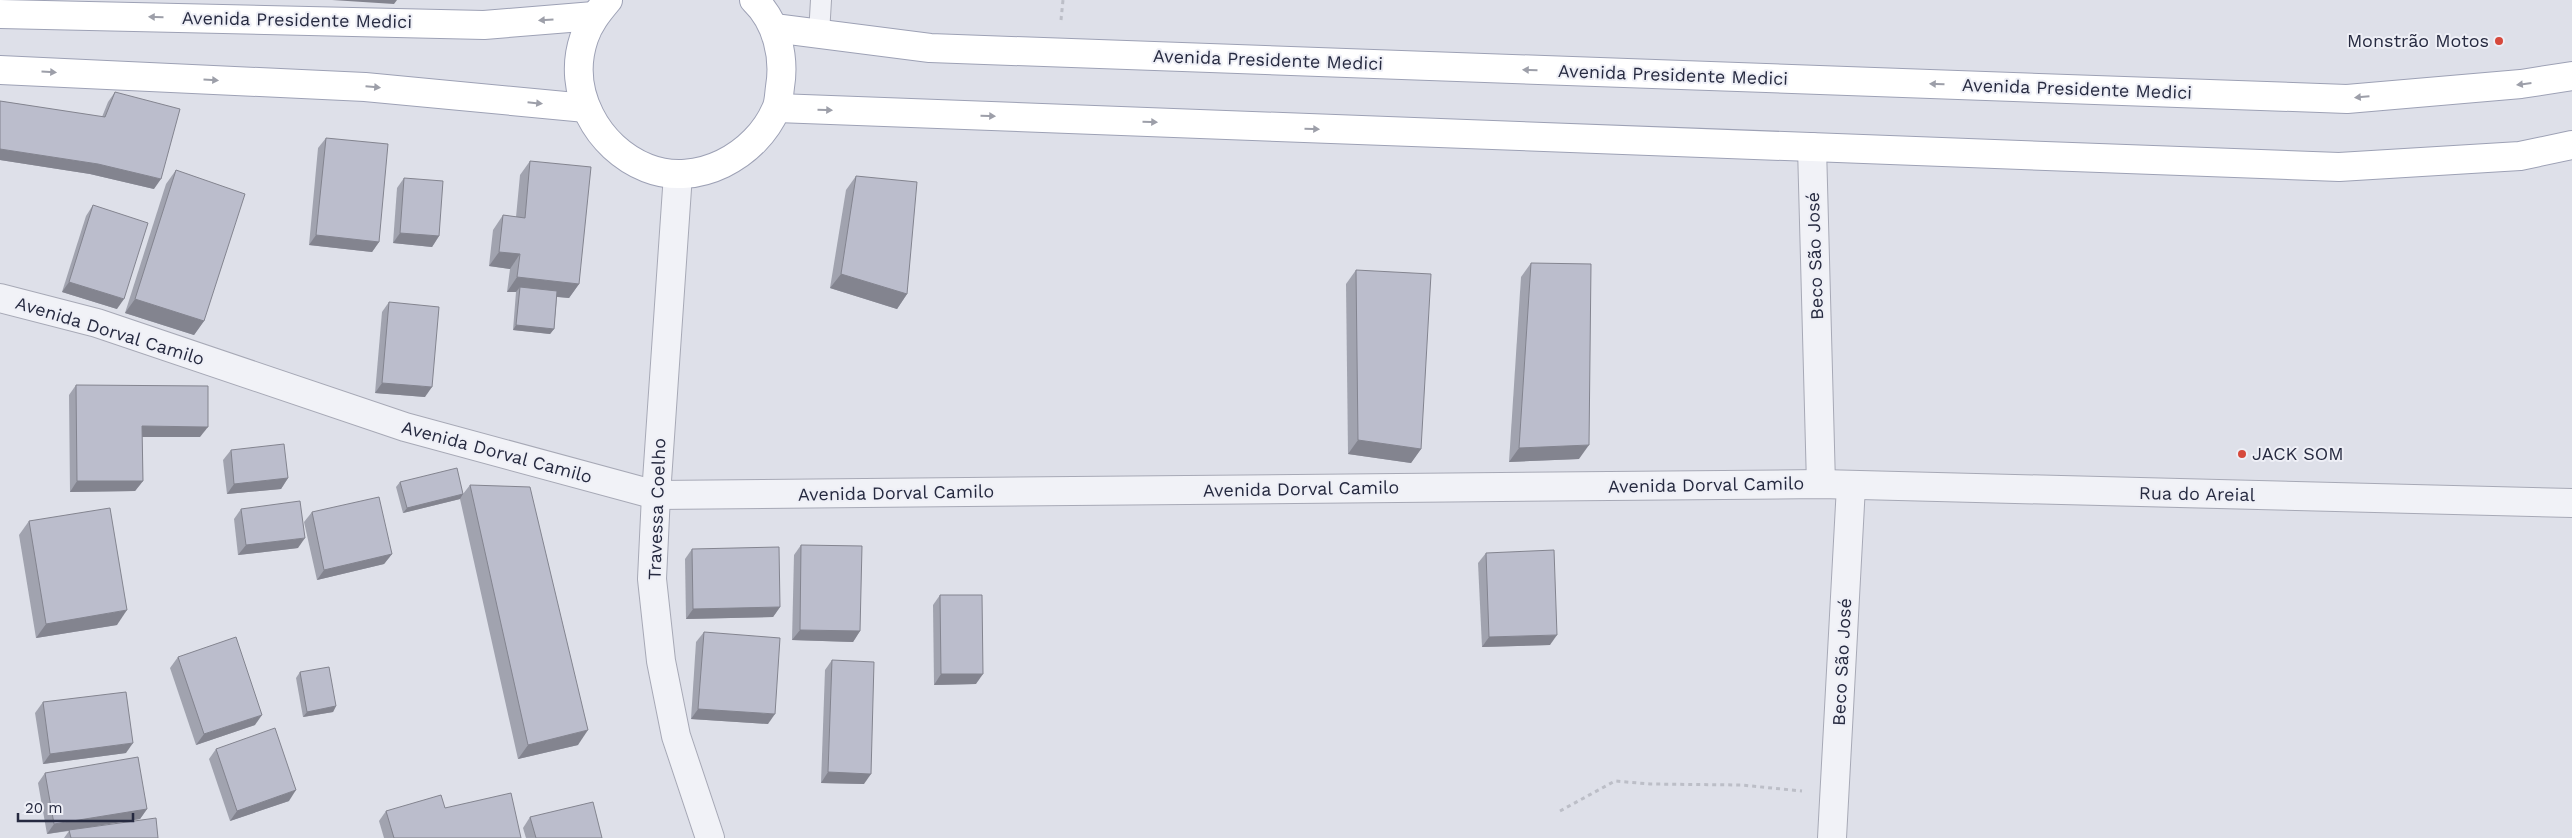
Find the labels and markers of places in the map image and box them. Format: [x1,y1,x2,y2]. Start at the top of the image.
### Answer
place label: Monstrão Motos [2347,30,2489,51]
marker: Monstrão Motos [2493,35,2505,47]
place label: JACK SOM [2252,443,2344,464]
marker: JACK SOM [2236,448,2248,460]

